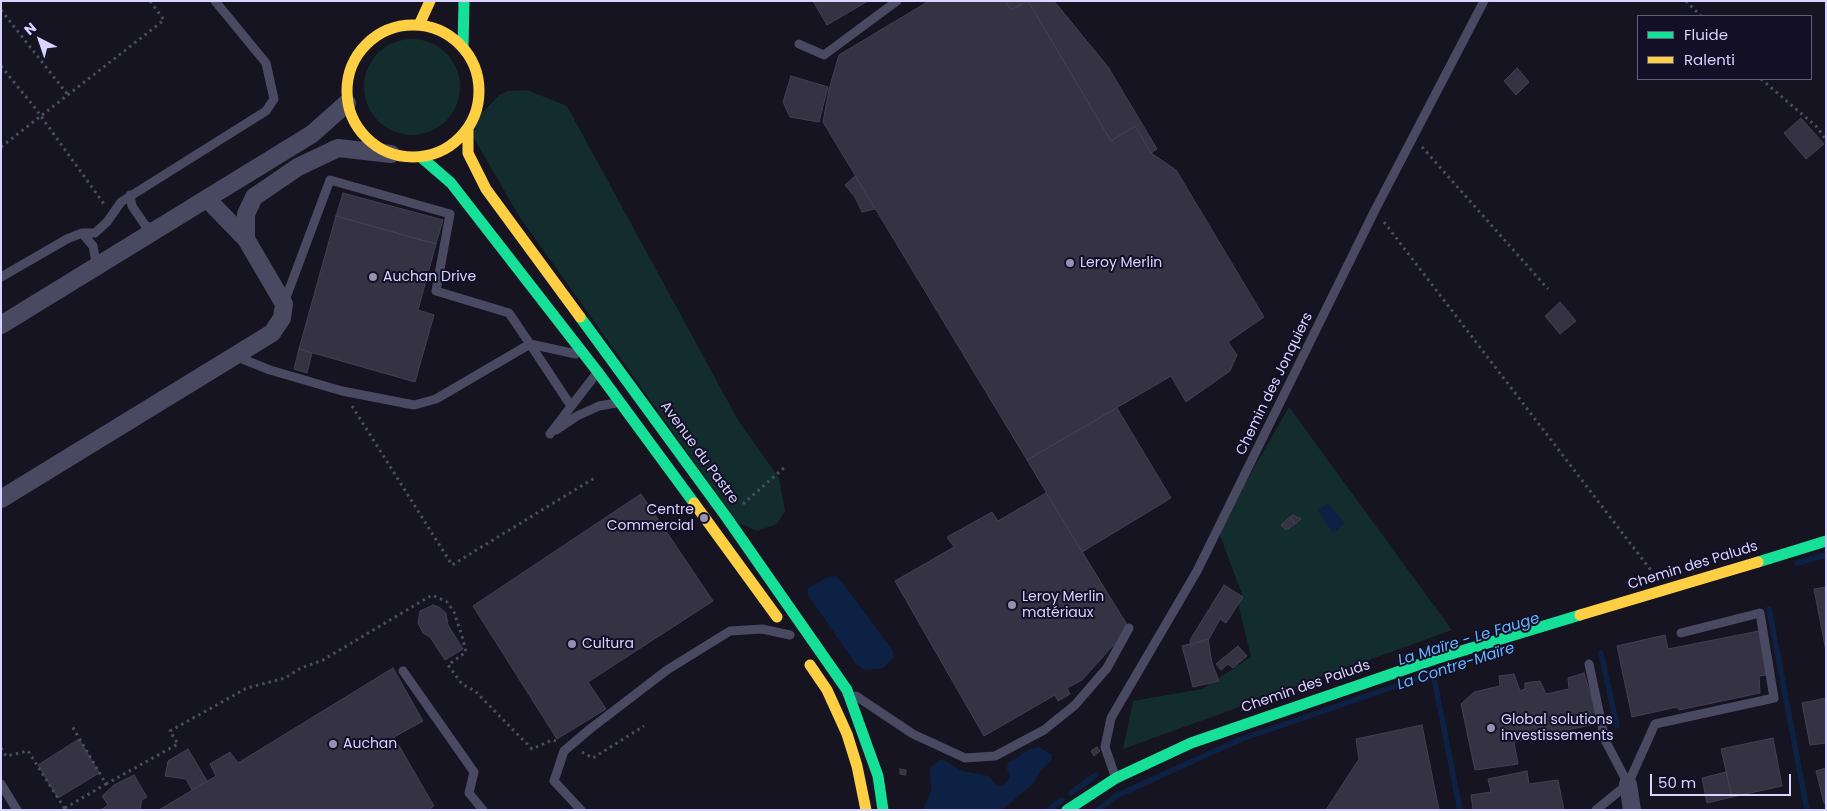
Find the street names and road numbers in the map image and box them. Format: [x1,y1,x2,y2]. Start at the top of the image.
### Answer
street label: Chemin des Jonquiers [1233,310,1317,458]
street label: Avenue du Pastre [656,399,742,507]
street label: Chemin des Paluds [1626,538,1760,594]
street label: Chemin des Paluds [1239,657,1373,717]

